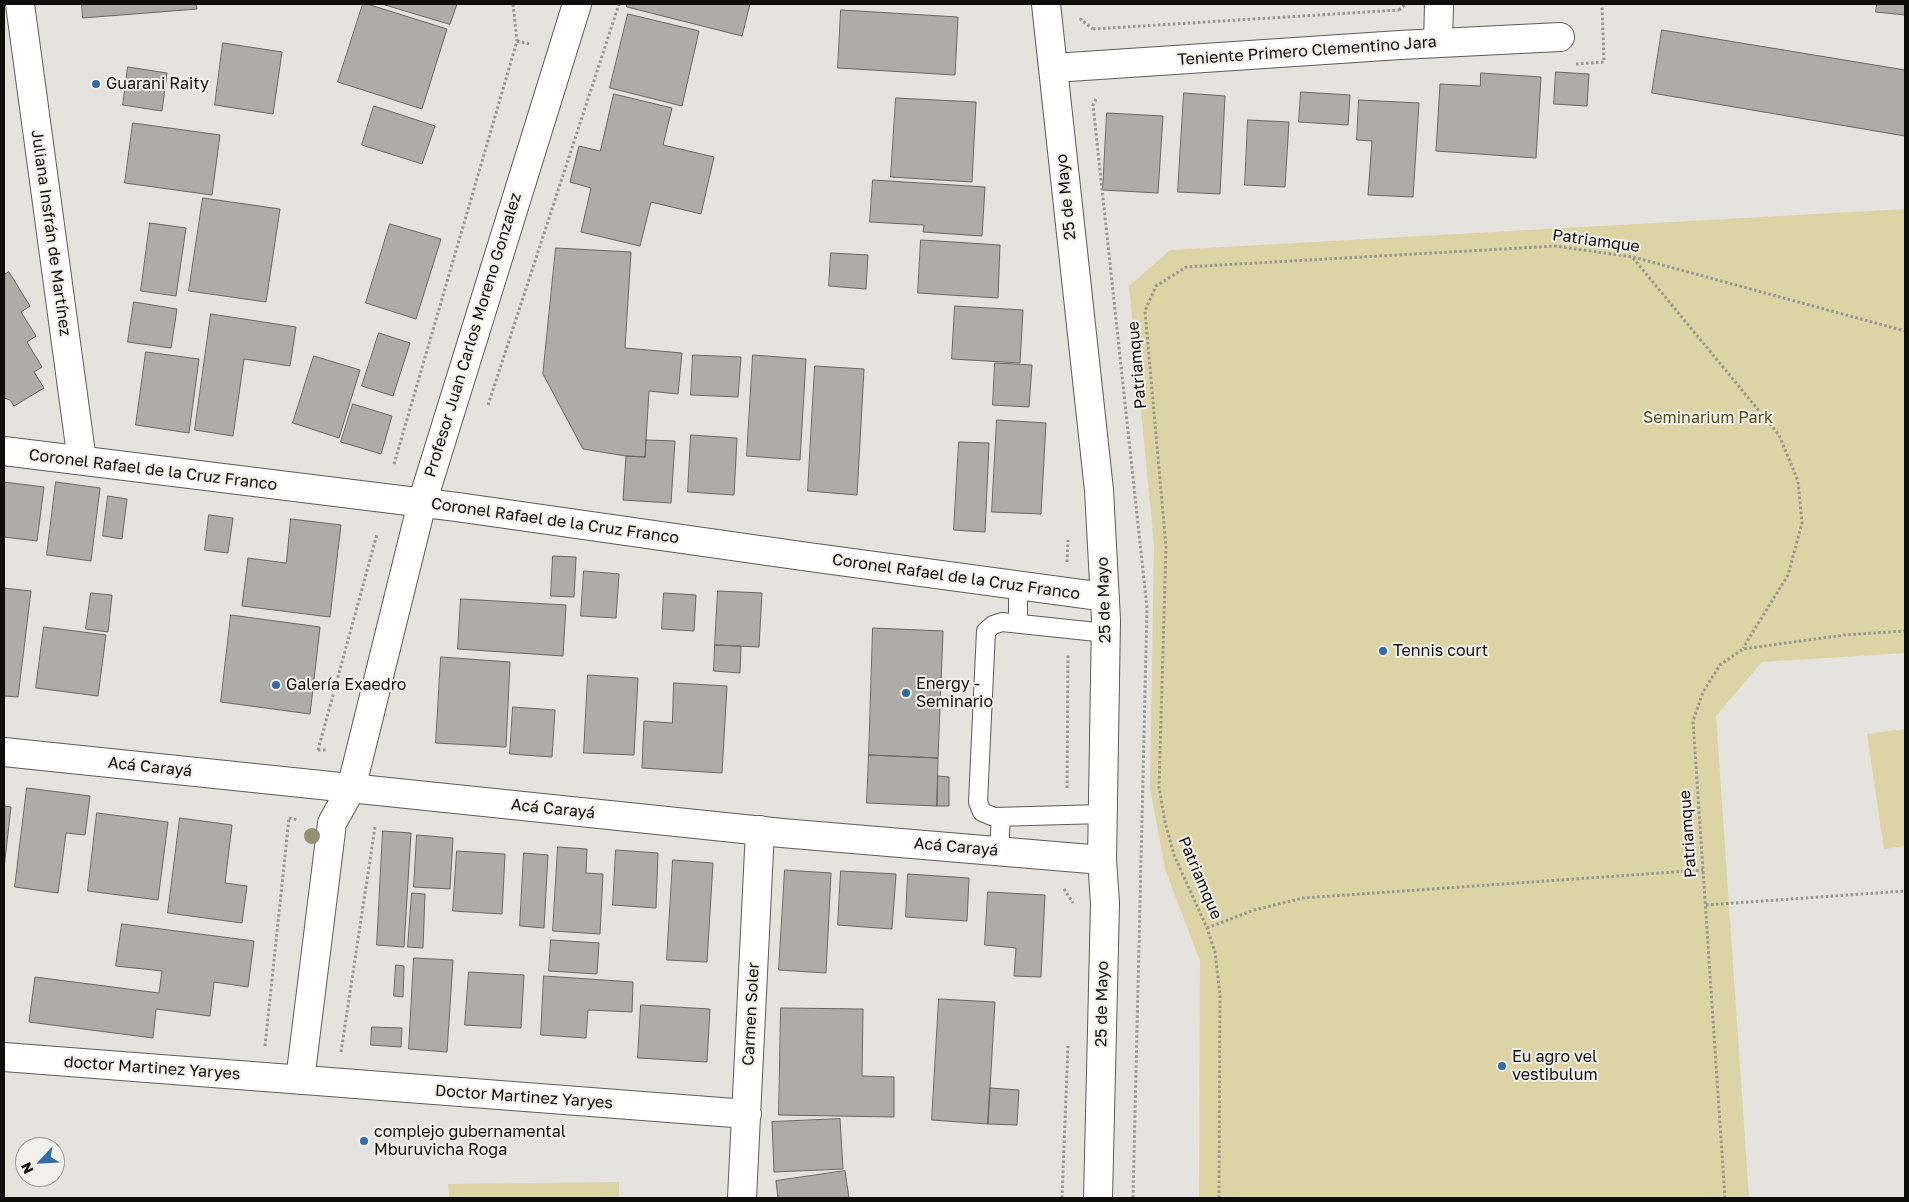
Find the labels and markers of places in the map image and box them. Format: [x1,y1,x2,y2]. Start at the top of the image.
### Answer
place label: Guarani Raity [106,74,209,94]
marker: Guarani Raity [90,78,102,90]
place label: Tennis court [1393,641,1488,661]
marker: Tennis court [1377,645,1389,657]
place label: Energy - Seminario [916,674,993,712]
place label: Galería Exaedro [286,675,406,695]
marker: Galería Exaedro [270,679,282,691]
marker: Energy - Seminario [900,687,912,699]
place label: Eu agro vel vestibulum [1512,1047,1598,1085]
marker: Eu agro vel vestibulum [1496,1060,1508,1072]
place label: complejo gubernamental Mburuvicha Roga [374,1122,566,1160]
marker: complejo gubernamental Mburuvicha Roga [358,1135,370,1147]

